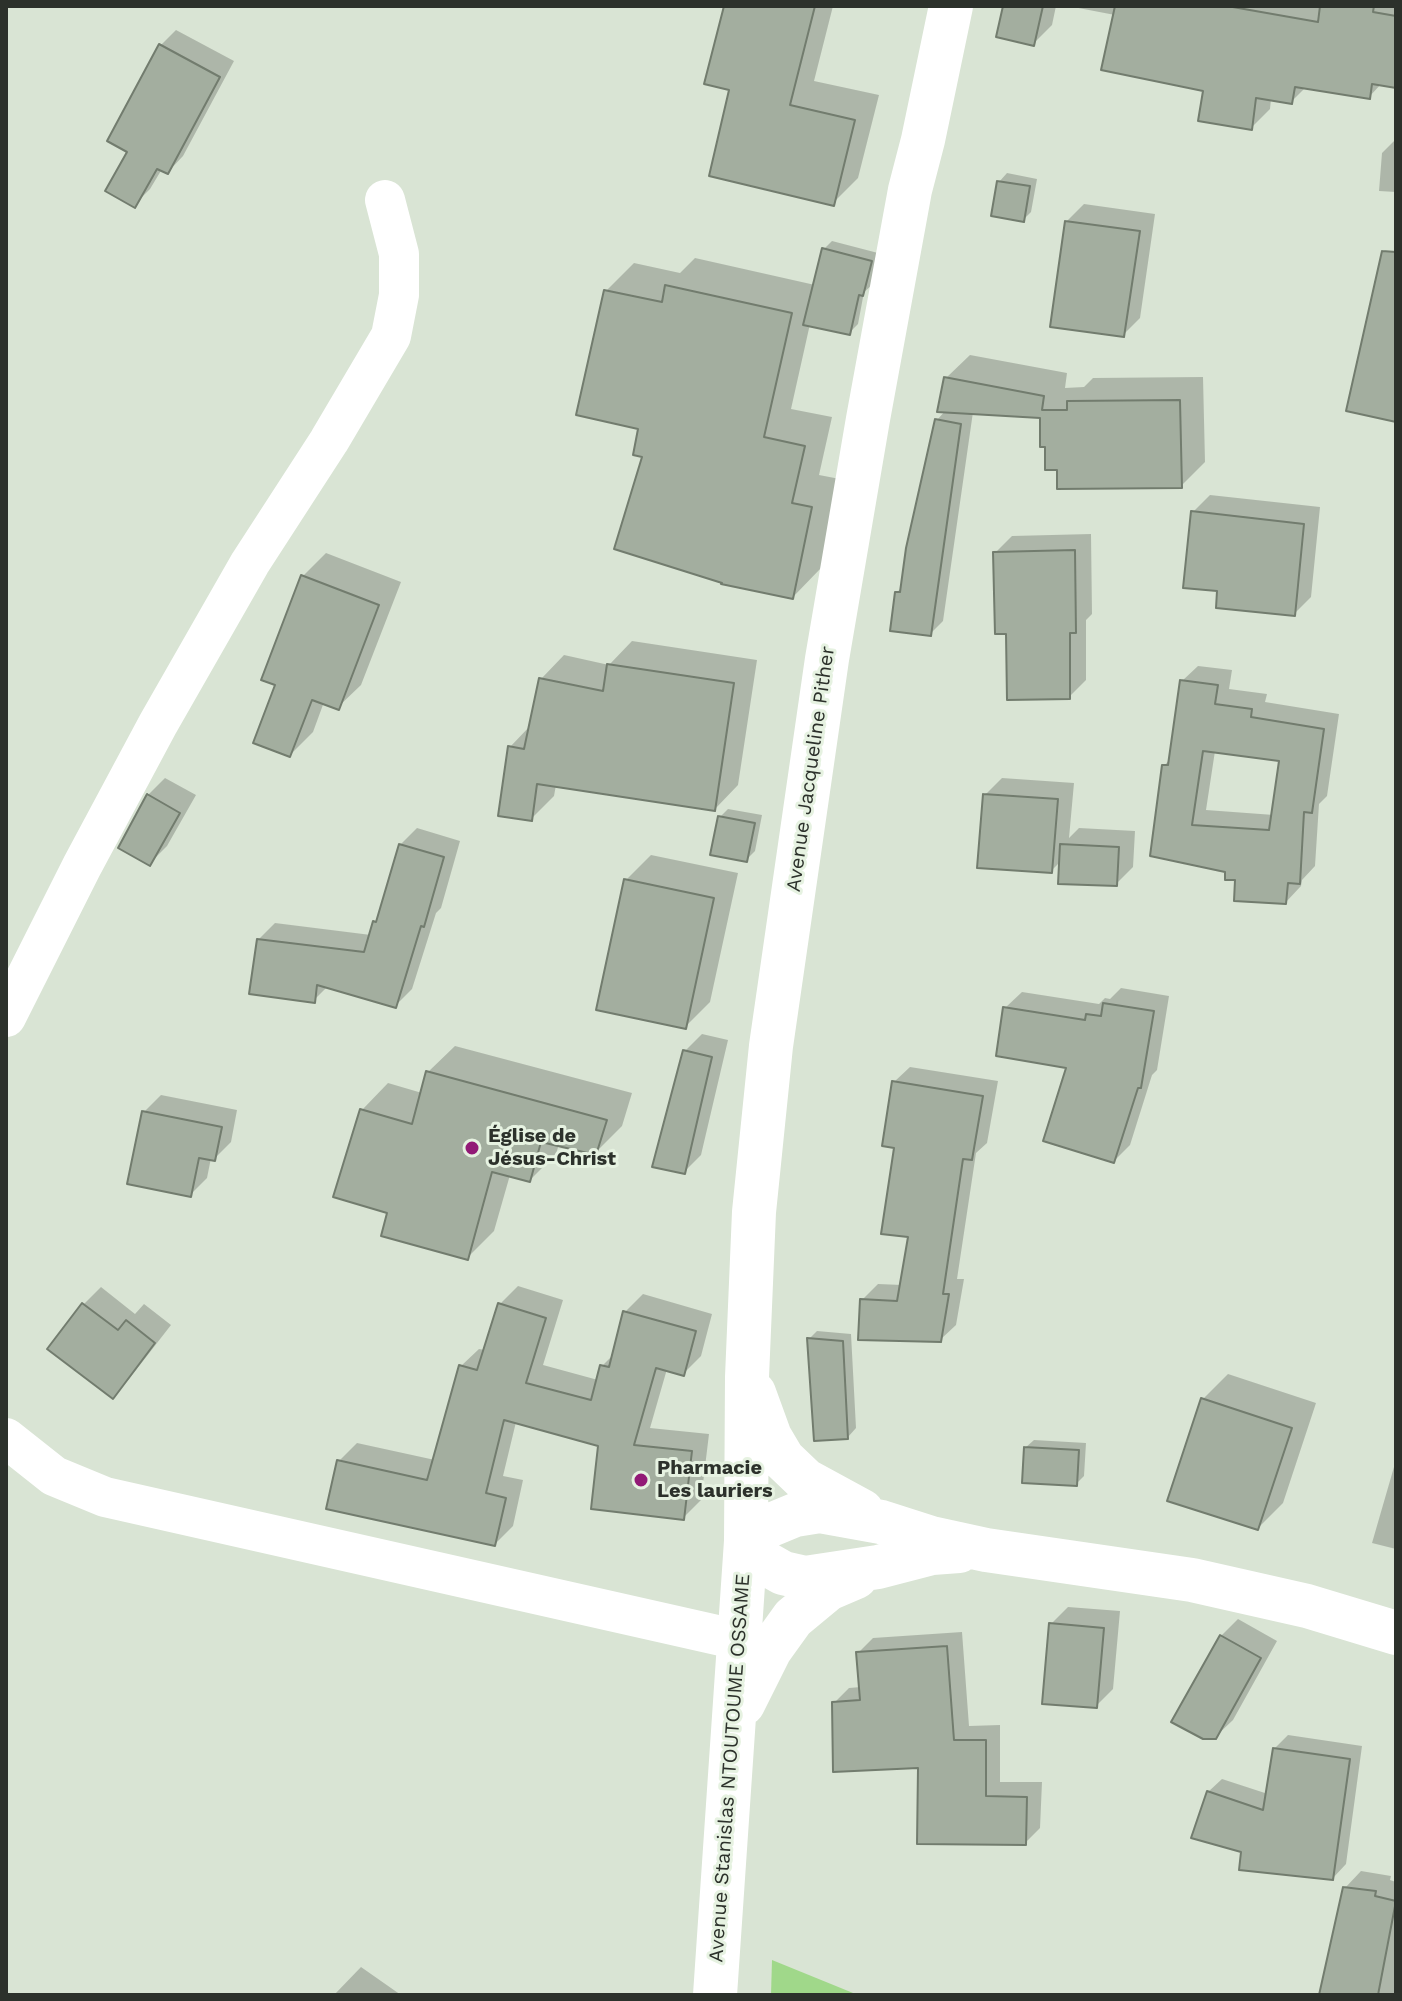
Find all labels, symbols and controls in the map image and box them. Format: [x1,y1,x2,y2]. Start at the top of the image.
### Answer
street label: Avenue Jacqueline Pither [782,645,840,893]
place label: Église de Jésus-Christ [488,1124,616,1171]
marker: Église de Jésus-Christ [463,1139,481,1157]
place label: Pharmacie Les lauriers [657,1456,773,1503]
marker: Pharmacie Les lauriers [632,1471,650,1489]
street label: Avenue Stanislas NTOUTOUME OSSAME [704,1573,756,1963]

